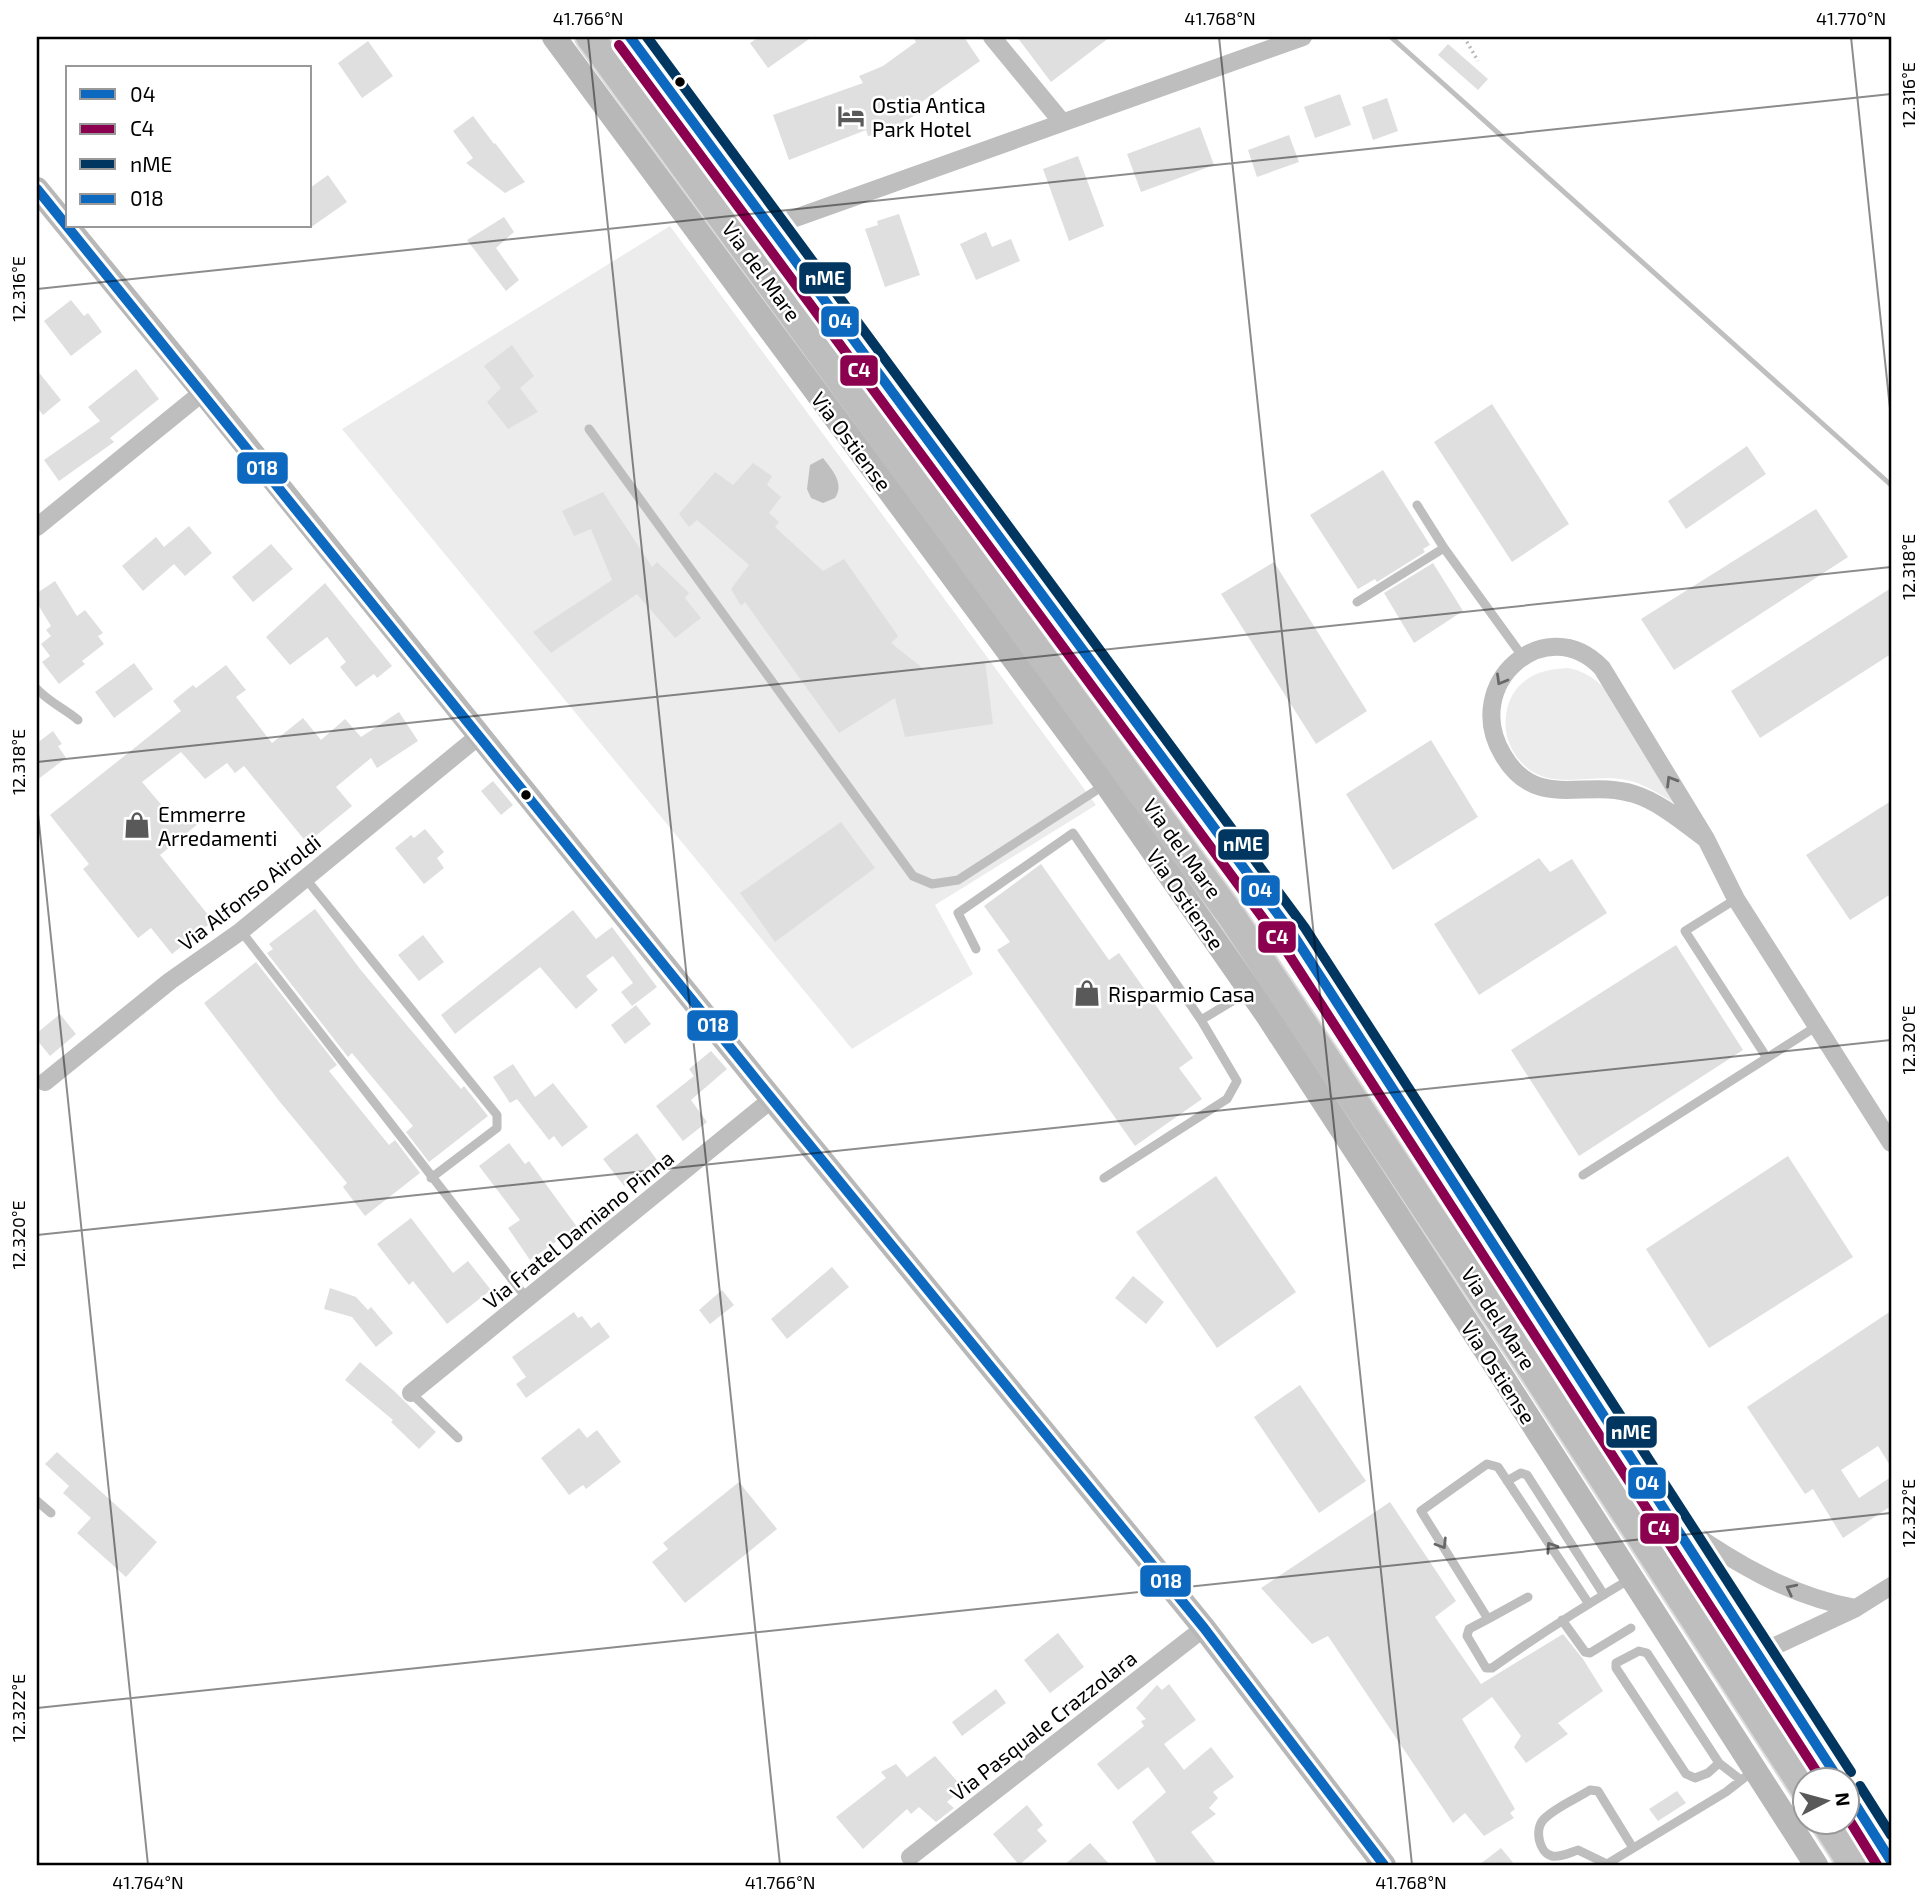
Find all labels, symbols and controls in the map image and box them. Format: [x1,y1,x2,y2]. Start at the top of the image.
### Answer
text: 41.766°N [553,7,623,29]
text: 41.768°N [1184,7,1256,29]
text: 41.770°N [1816,7,1886,29]
text: 12.316°E [1897,62,1919,128]
legend [66,66,312,228]
unlabelled marker [673,75,687,89]
text: 04 [130,81,156,106]
place label: Ostia Antica Park Hotel [872,92,986,141]
hotel icon: Ostia Antica Park Hotel [836,101,866,131]
text: C4 [130,115,154,140]
text: nME [130,151,172,176]
text: 018 [130,185,164,210]
street label: Via del Mare [717,216,807,326]
text: 12.316°E [7,256,29,322]
line badge: nME [798,261,852,295]
text: nME [805,266,845,289]
line badge: 04 [820,305,860,338]
text: 04 [828,309,852,332]
line badge: C4 [839,354,879,387]
text: C4 [847,358,871,381]
street label: Via Ostiense [807,387,897,495]
line badge: 018 [236,451,289,485]
text: 018 [246,456,278,479]
text: 12.318°E [1897,534,1919,600]
one-way arrow [1496,673,1509,686]
text: 12.318°E [7,729,29,795]
one-way arrow [1667,775,1680,788]
unlabelled marker [519,788,533,802]
street label: Via del Mare [1138,793,1228,903]
place label: Emmerre Arredamenti [158,801,278,850]
shop icon: Emmerre Arredamenti [122,810,152,840]
line badge: nME [1217,828,1270,861]
street label: Via Alfonso Airoldi [173,829,325,955]
text: nME [1223,832,1263,855]
street label: Via Ostiense [1142,844,1230,954]
line badge: 04 [1240,874,1281,907]
text: 04 [1248,878,1272,901]
line badge: C4 [1257,920,1297,954]
text: C4 [1265,925,1289,948]
shop icon: Risparmio Casa [1072,978,1102,1008]
place label: Risparmio Casa [1108,981,1255,1006]
text: 12.320°E [1897,1006,1919,1075]
line badge: 018 [686,1009,739,1042]
text: 018 [697,1013,729,1036]
street label: Via Fratel Damiano Pinna [478,1144,678,1314]
text: 12.320°E [7,1201,29,1270]
street label: Via del Mare [1457,1262,1541,1374]
street label: Via Ostiense [1457,1316,1541,1428]
line badge: nME [1605,1415,1658,1449]
text: nME [1611,1420,1651,1443]
line badge: 04 [1627,1466,1667,1500]
text: 04 [1635,1471,1659,1494]
text: 12.322°E [1897,1479,1919,1547]
line badge: C4 [1639,1512,1680,1545]
text: C4 [1647,1516,1671,1539]
one-way arrow [1434,1537,1447,1550]
one-way arrow [1547,1542,1559,1555]
line badge: 018 [1139,1564,1192,1598]
text: 018 [1150,1569,1182,1592]
one-way arrow [1786,1583,1798,1597]
street label: Via Pasquale Crazzolara [945,1645,1141,1805]
text: 12.322°E [7,1674,29,1742]
north arrow [1792,1766,1862,1836]
text: N [1831,1791,1856,1807]
text: 41.764°N [112,1871,184,1893]
text: 41.766°N [745,1871,815,1893]
text: 41.768°N [1375,1871,1447,1893]

